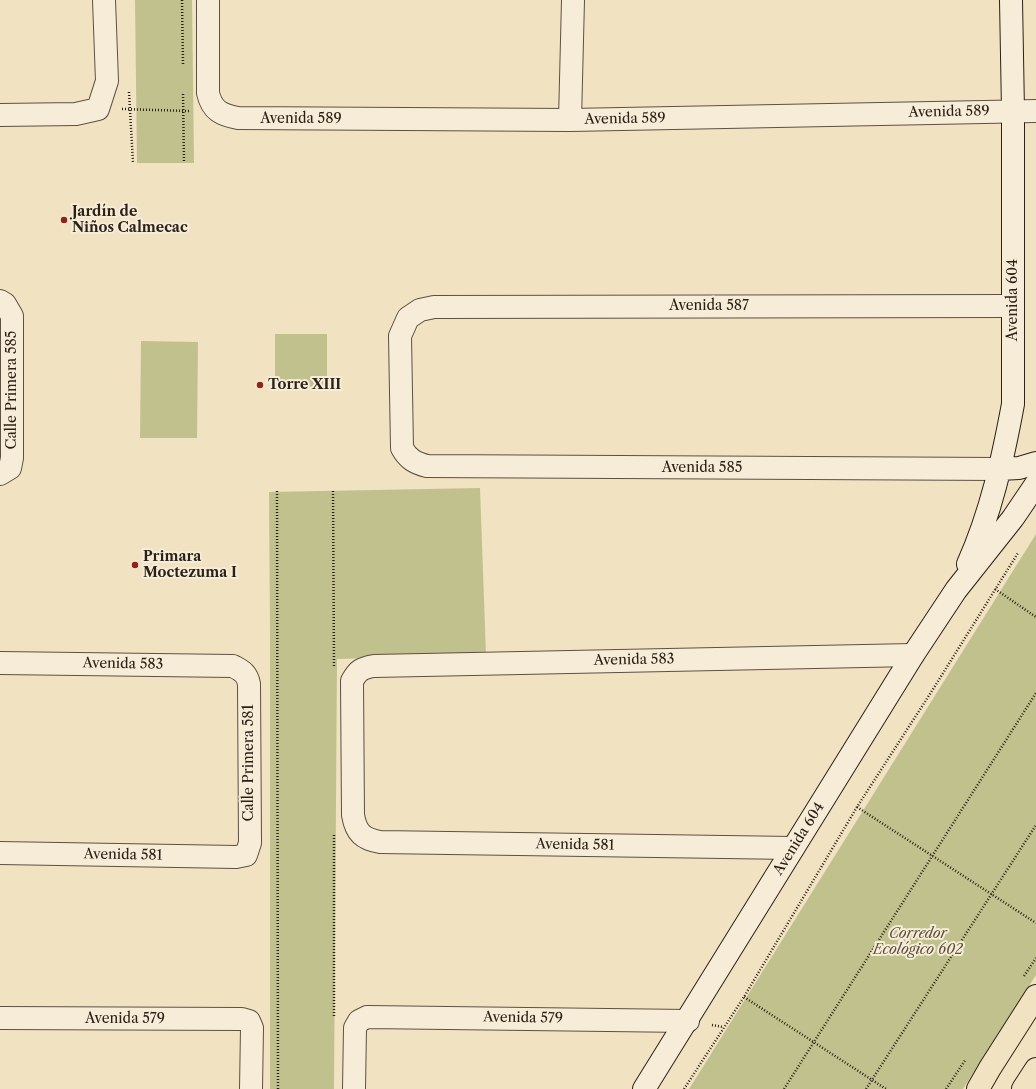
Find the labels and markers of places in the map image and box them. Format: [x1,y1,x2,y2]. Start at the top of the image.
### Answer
place label: Jardín de Niños Calmecac [72,204,188,236]
marker: Jardín de Niños Calmecac [59,215,69,225]
place label: Torre XIII [268,377,341,393]
marker: Torre XIII [255,380,265,390]
place label: Primara Moctezuma I [143,549,237,582]
marker: Primara Moctezuma I [130,560,140,570]

